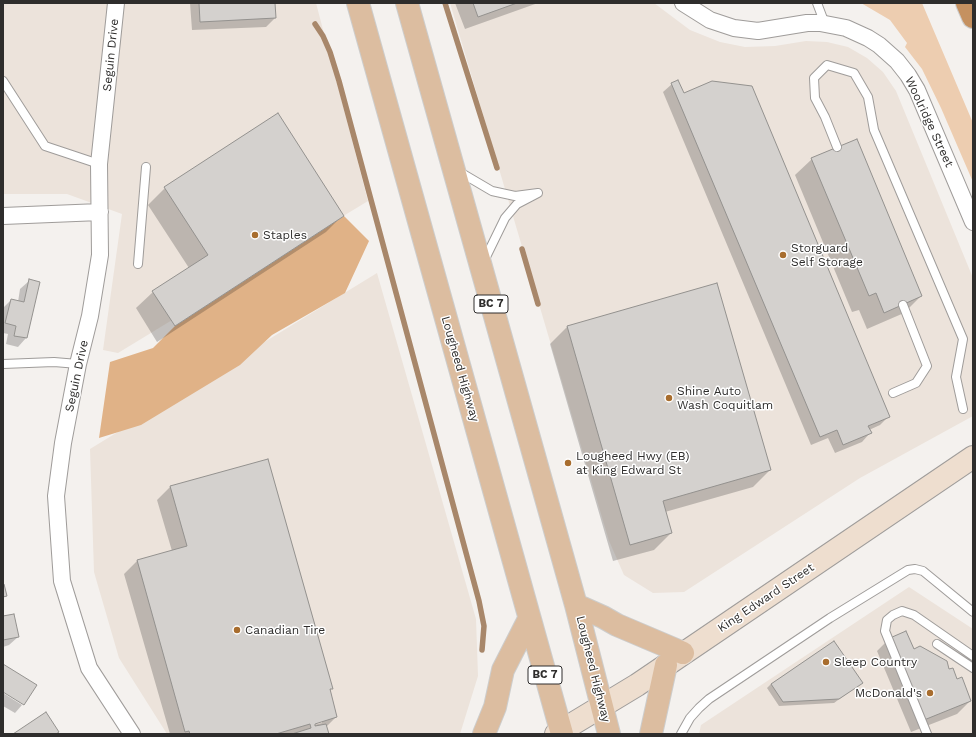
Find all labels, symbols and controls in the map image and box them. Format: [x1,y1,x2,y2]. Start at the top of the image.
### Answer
street label: Seguin Drive [100,18,122,92]
street label: Woolridge Street [902,74,956,170]
place label: Staples [263,228,307,242]
marker: Staples [250,230,260,240]
place label: Storguard Self Storage [791,241,863,269]
marker: Storguard Self Storage [778,250,788,260]
road number: BC 7 [474,295,508,313]
street label: Lougheed Highway [438,315,482,423]
street label: Seguin Drive [62,339,92,413]
place label: Shine Auto Wash Coquitlam [677,384,773,412]
marker: Shine Auto Wash Coquitlam [664,393,674,403]
place label: Lougheed Hwy (EB) at King Edward St [576,449,689,477]
marker: Lougheed Hwy (EB) at King Edward St [563,458,573,468]
street label: King Edward Street [715,560,817,636]
street label: Lougheed Highway [573,614,613,724]
place label: Canadian Tire [245,623,325,637]
marker: Canadian Tire [232,625,242,635]
place label: Sleep Country [834,655,917,669]
marker: Sleep Country [821,657,831,667]
road number: BC 7 [528,666,562,684]
place label: McDonald's [855,686,922,700]
marker: McDonald's [925,688,935,698]

